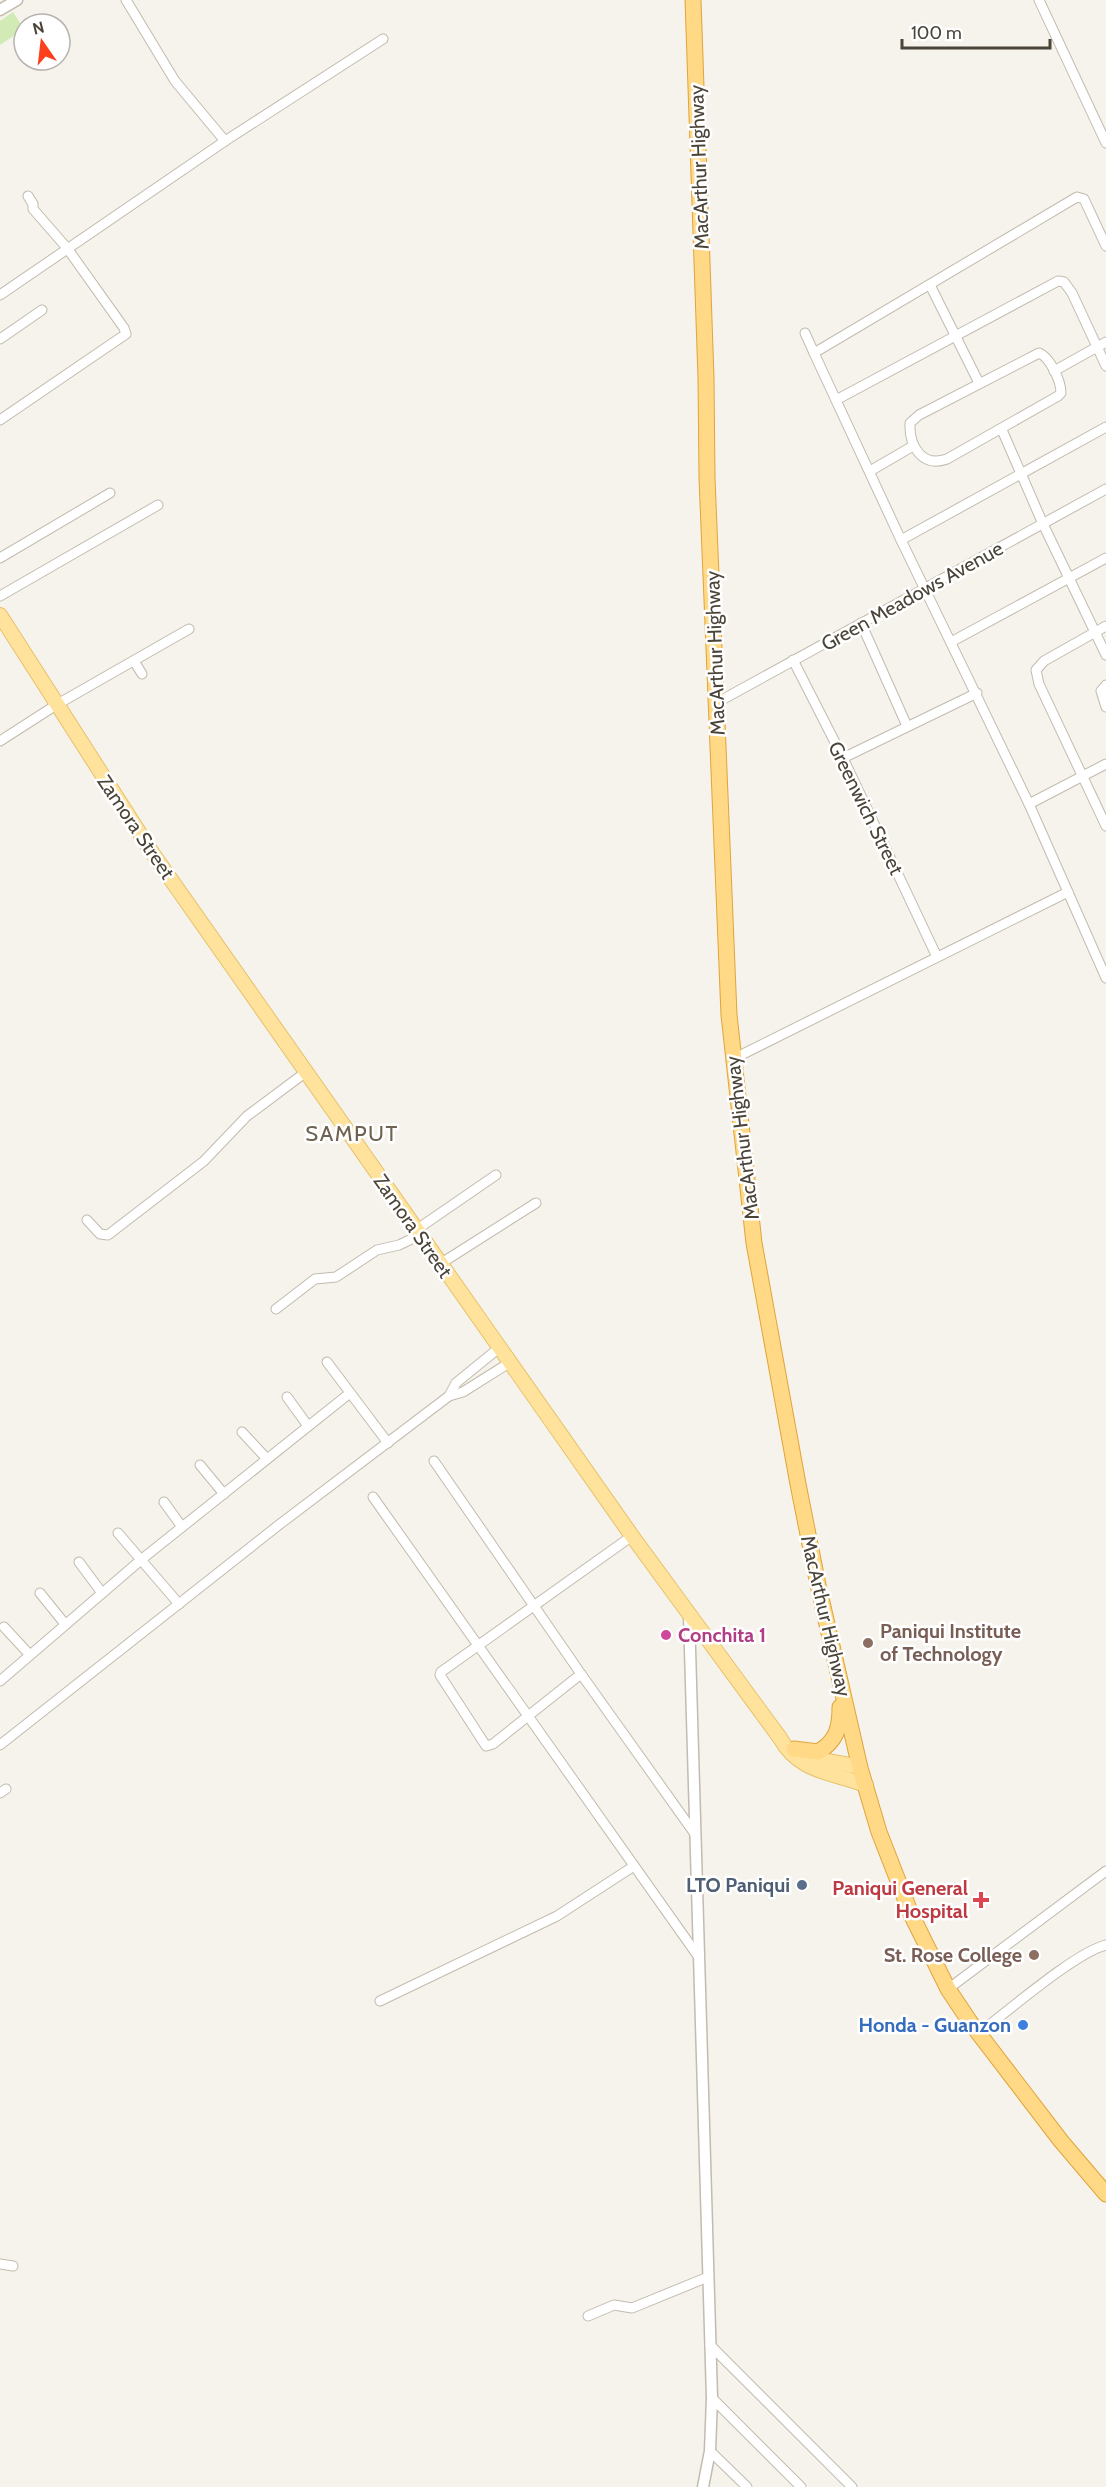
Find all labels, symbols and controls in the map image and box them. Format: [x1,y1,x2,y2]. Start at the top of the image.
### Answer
north arrow [12,12,72,72]
scale bar [902,12,1050,50]
text: N [31,17,46,39]
text: 100 m [911,22,962,44]
street label: MacArthur Highway [684,84,714,250]
street label: Green Meadows Avenue [817,536,1007,656]
street label: MacArthur Highway [700,570,730,736]
street label: Greenwich Street [823,737,909,879]
street label: Zamora Street [92,770,180,884]
street label: MacArthur Highway [720,1055,764,1221]
district label: SAMPUT [305,1120,399,1147]
street label: Zamora Street [369,1170,458,1282]
street label: MacArthur Highway [796,1533,856,1699]
place label: Paniqui Institute of Technology [880,1619,1021,1666]
place label: Conchita 1 [678,1623,766,1647]
marker: Conchita 1 [659,1628,673,1642]
marker: Paniqui Institute of Technology [861,1636,875,1650]
place label: LTO Paniqui [686,1873,790,1897]
place label: Paniqui General Hospital [832,1876,968,1923]
marker: LTO Paniqui [795,1878,809,1892]
marker: Paniqui General Hospital [972,1891,990,1909]
place label: St. Rose College [884,1943,1022,1967]
marker: St. Rose College [1027,1948,1041,1962]
place label: Honda - Guanzon [859,2013,1011,2037]
marker: Honda - Guanzon [1016,2018,1030,2032]

